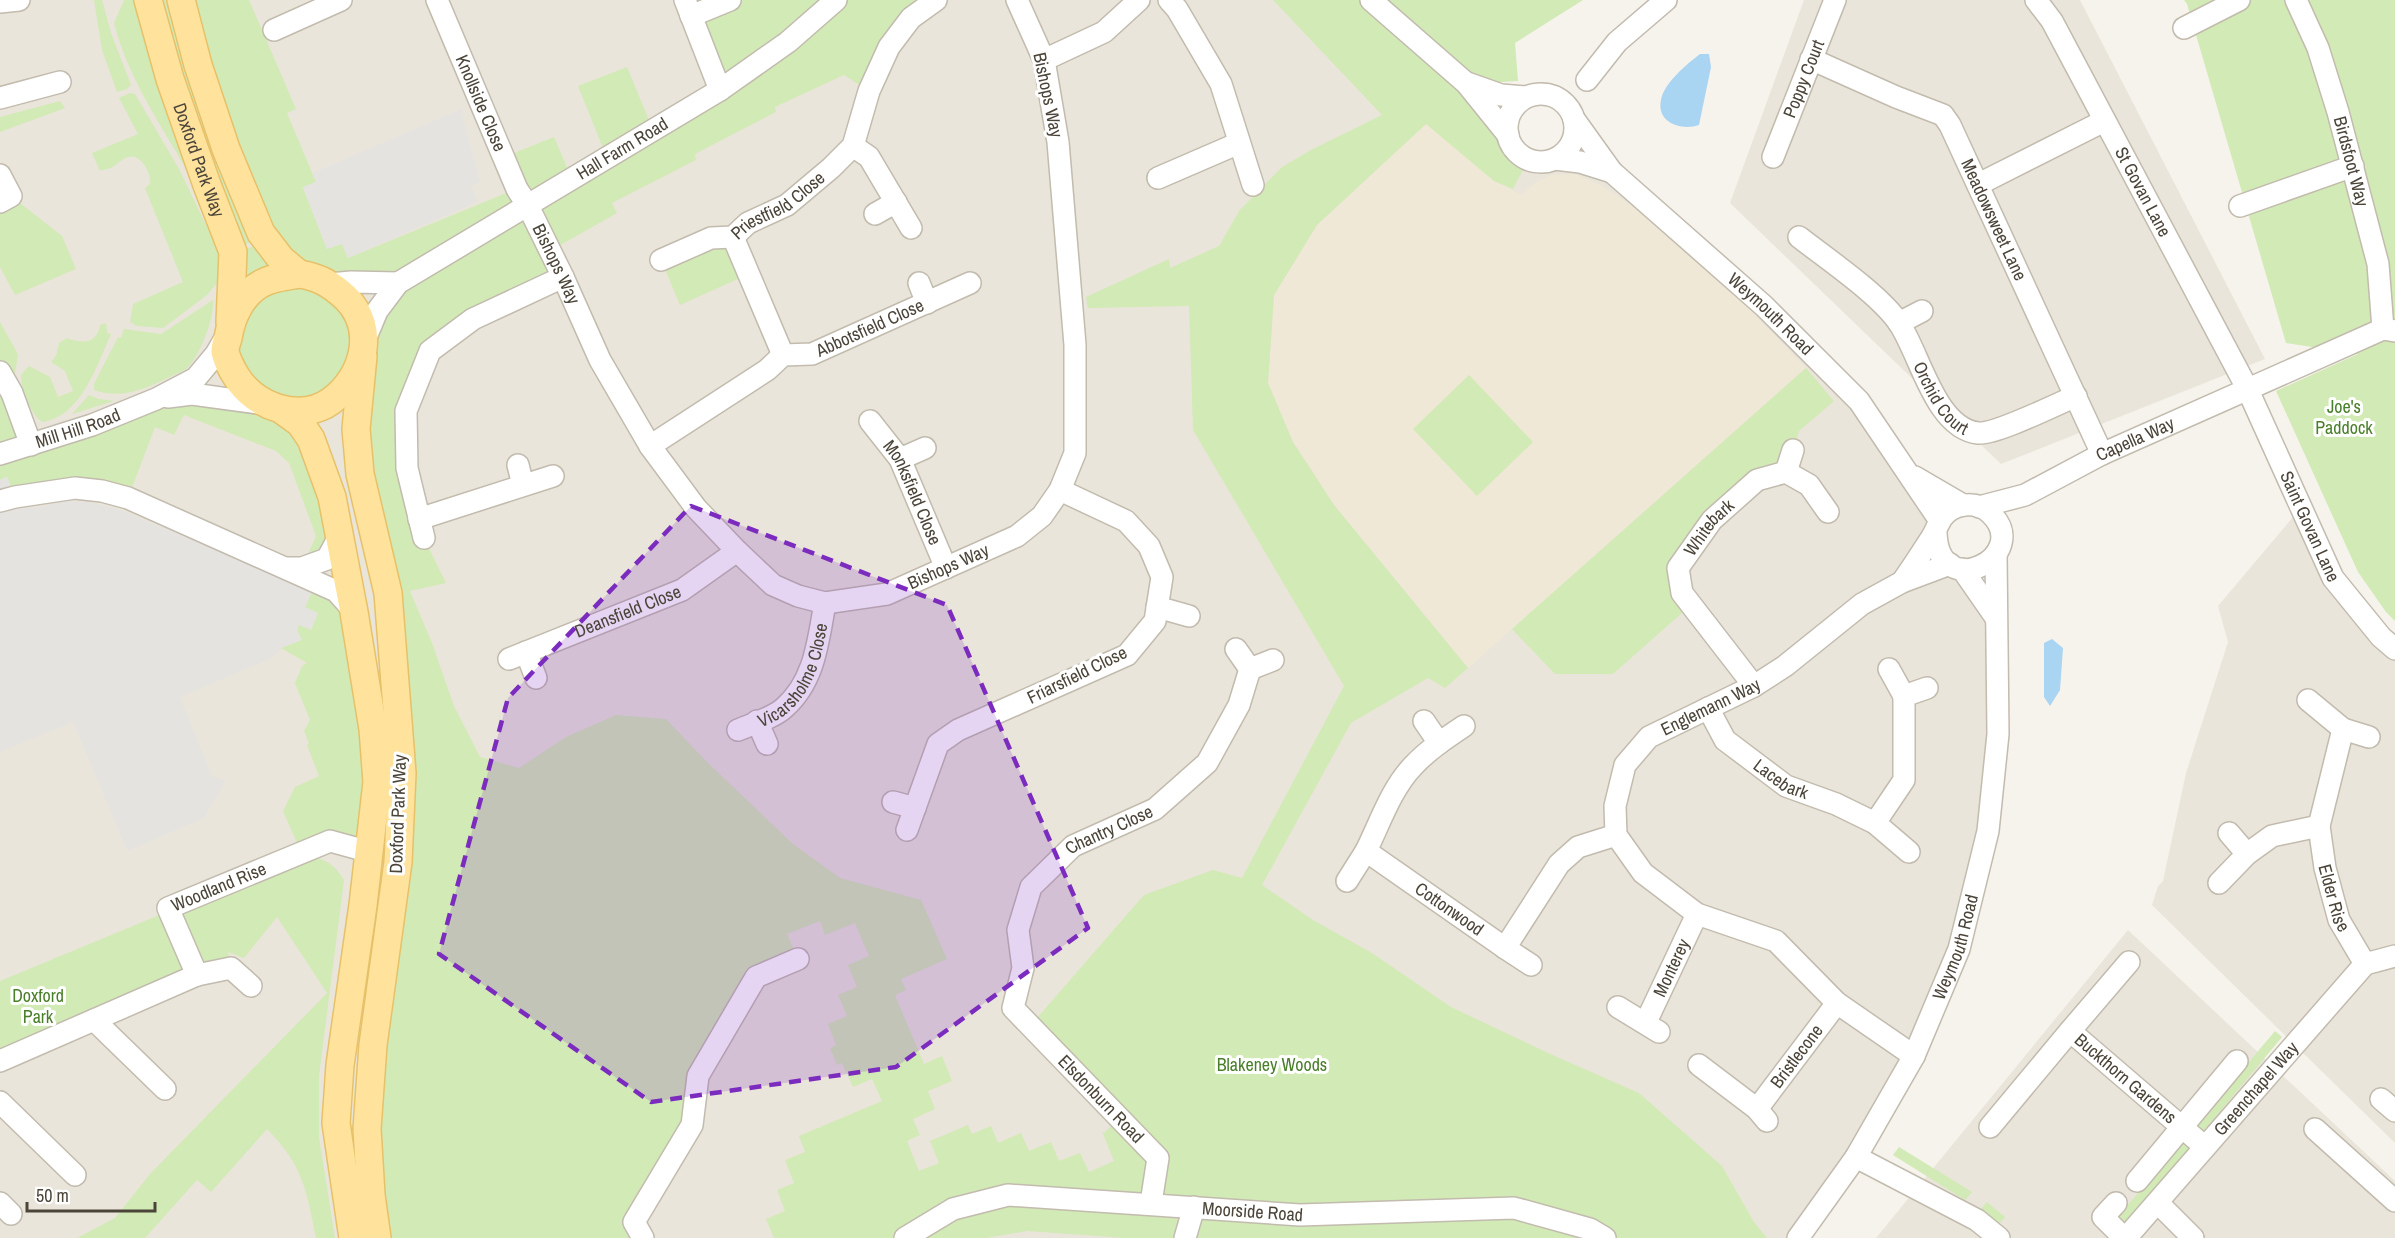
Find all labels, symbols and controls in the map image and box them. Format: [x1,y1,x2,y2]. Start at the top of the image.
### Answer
street label: Poppy Court [1777,36,1830,121]
street label: Bishops Way [1027,50,1070,140]
street label: Knollside Close [450,51,513,155]
street label: Doxford Park Way [167,100,231,221]
street label: Hall Farm Road [571,111,672,185]
street label: Birdsfoot Way [2328,114,2375,210]
street label: St Govan Lane [2109,142,2177,241]
street label: Meadowsweet Lane [1955,155,2033,284]
street label: Priestfield Close [725,165,830,245]
street label: Bishops Way [527,219,587,309]
street label: Weymouth Road [1723,267,1819,360]
street label: Abbotsfield Close [811,292,928,363]
street label: Orchid Court [1908,357,1973,441]
park label: Joe's Paddock [2315,394,2373,440]
street label: Mill Hill Road [32,402,124,454]
street label: Capella Way [2091,410,2179,467]
street label: Monksfield Close [878,434,948,549]
street label: Saint Govan Lane [2274,467,2346,586]
street label: Whitebark [1677,493,1740,561]
street label: Bishops Way [903,537,993,595]
street label: Deansfield Close [571,579,685,644]
street label: Vicarsholme Close [754,621,833,733]
street label: Friarsfield Close [1023,640,1131,710]
street label: Englemann Way [1656,672,1766,741]
street label: Doxford Park Way [383,753,412,874]
street label: Lacebark [1748,753,1812,805]
street label: Chantry Close [1059,799,1157,860]
street label: Woodland Rise [167,856,270,917]
street label: Elder Rise [2313,861,2356,936]
street label: Cottonwood [1410,876,1489,941]
street label: Weymouth Road [1926,892,1984,1003]
street label: Monterey [1647,934,1696,1001]
park label: Doxford Park [12,983,64,1029]
street label: Bristlecone [1764,1019,1829,1093]
street label: Buckthorn Gardens [2069,1027,2182,1129]
street label: Greenchapel Way [2208,1035,2304,1141]
street label: Elsdonburn Road [1053,1049,1150,1148]
park label: Blakeney Woods [1217,1052,1327,1077]
scale bar [27,1175,154,1213]
text: 50 m [36,1183,69,1208]
street label: Moorside Road [1201,1195,1304,1227]

